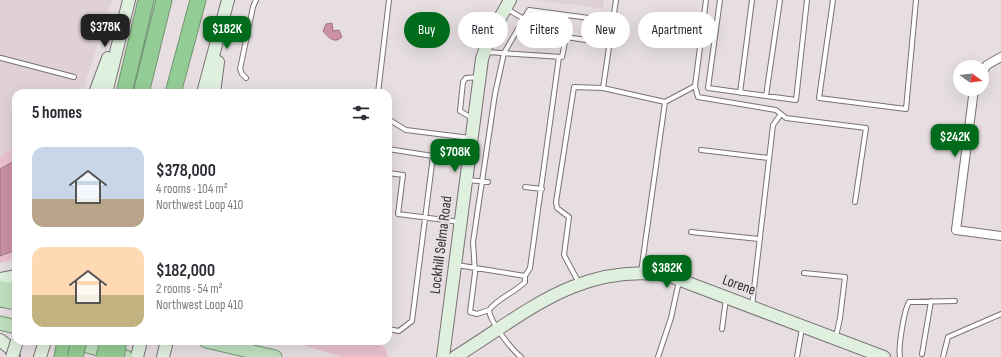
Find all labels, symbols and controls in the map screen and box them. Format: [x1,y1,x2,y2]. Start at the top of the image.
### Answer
chip: Buy [404,12,450,48]
chip: Rent [458,12,508,48]
chip: Filters [516,12,573,48]
chip: New [581,12,630,48]
chip: Apartment [638,12,717,48]
pin: $378K [77,14,133,48]
pin: $182K [199,16,255,50]
text: $378K [90,19,120,35]
text: $182K [212,21,242,37]
north arrow [953,60,989,96]
map controls [953,60,989,96]
icon: filters [350,102,372,124]
text: 5 homes [32,103,82,123]
pin: $242K [927,124,983,158]
text: $242K [940,129,970,145]
pin: $708K [427,139,483,173]
text: $708K [440,144,471,160]
text: $378,000 [156,161,216,181]
icon: home [64,163,112,211]
text: 4 rooms · 104 m² [156,181,228,197]
street label: Lockhill Selma Road [426,195,456,295]
text: Northwest Loop 410 [156,197,243,213]
pin: $382K [639,255,695,289]
text: $382K [652,260,682,276]
text: $182,000 [156,261,215,281]
icon: home [64,263,112,311]
street label: Lorene [720,270,758,300]
text: 2 rooms · 54 m² [156,281,223,297]
text: Northwest Loop 410 [156,297,243,313]

